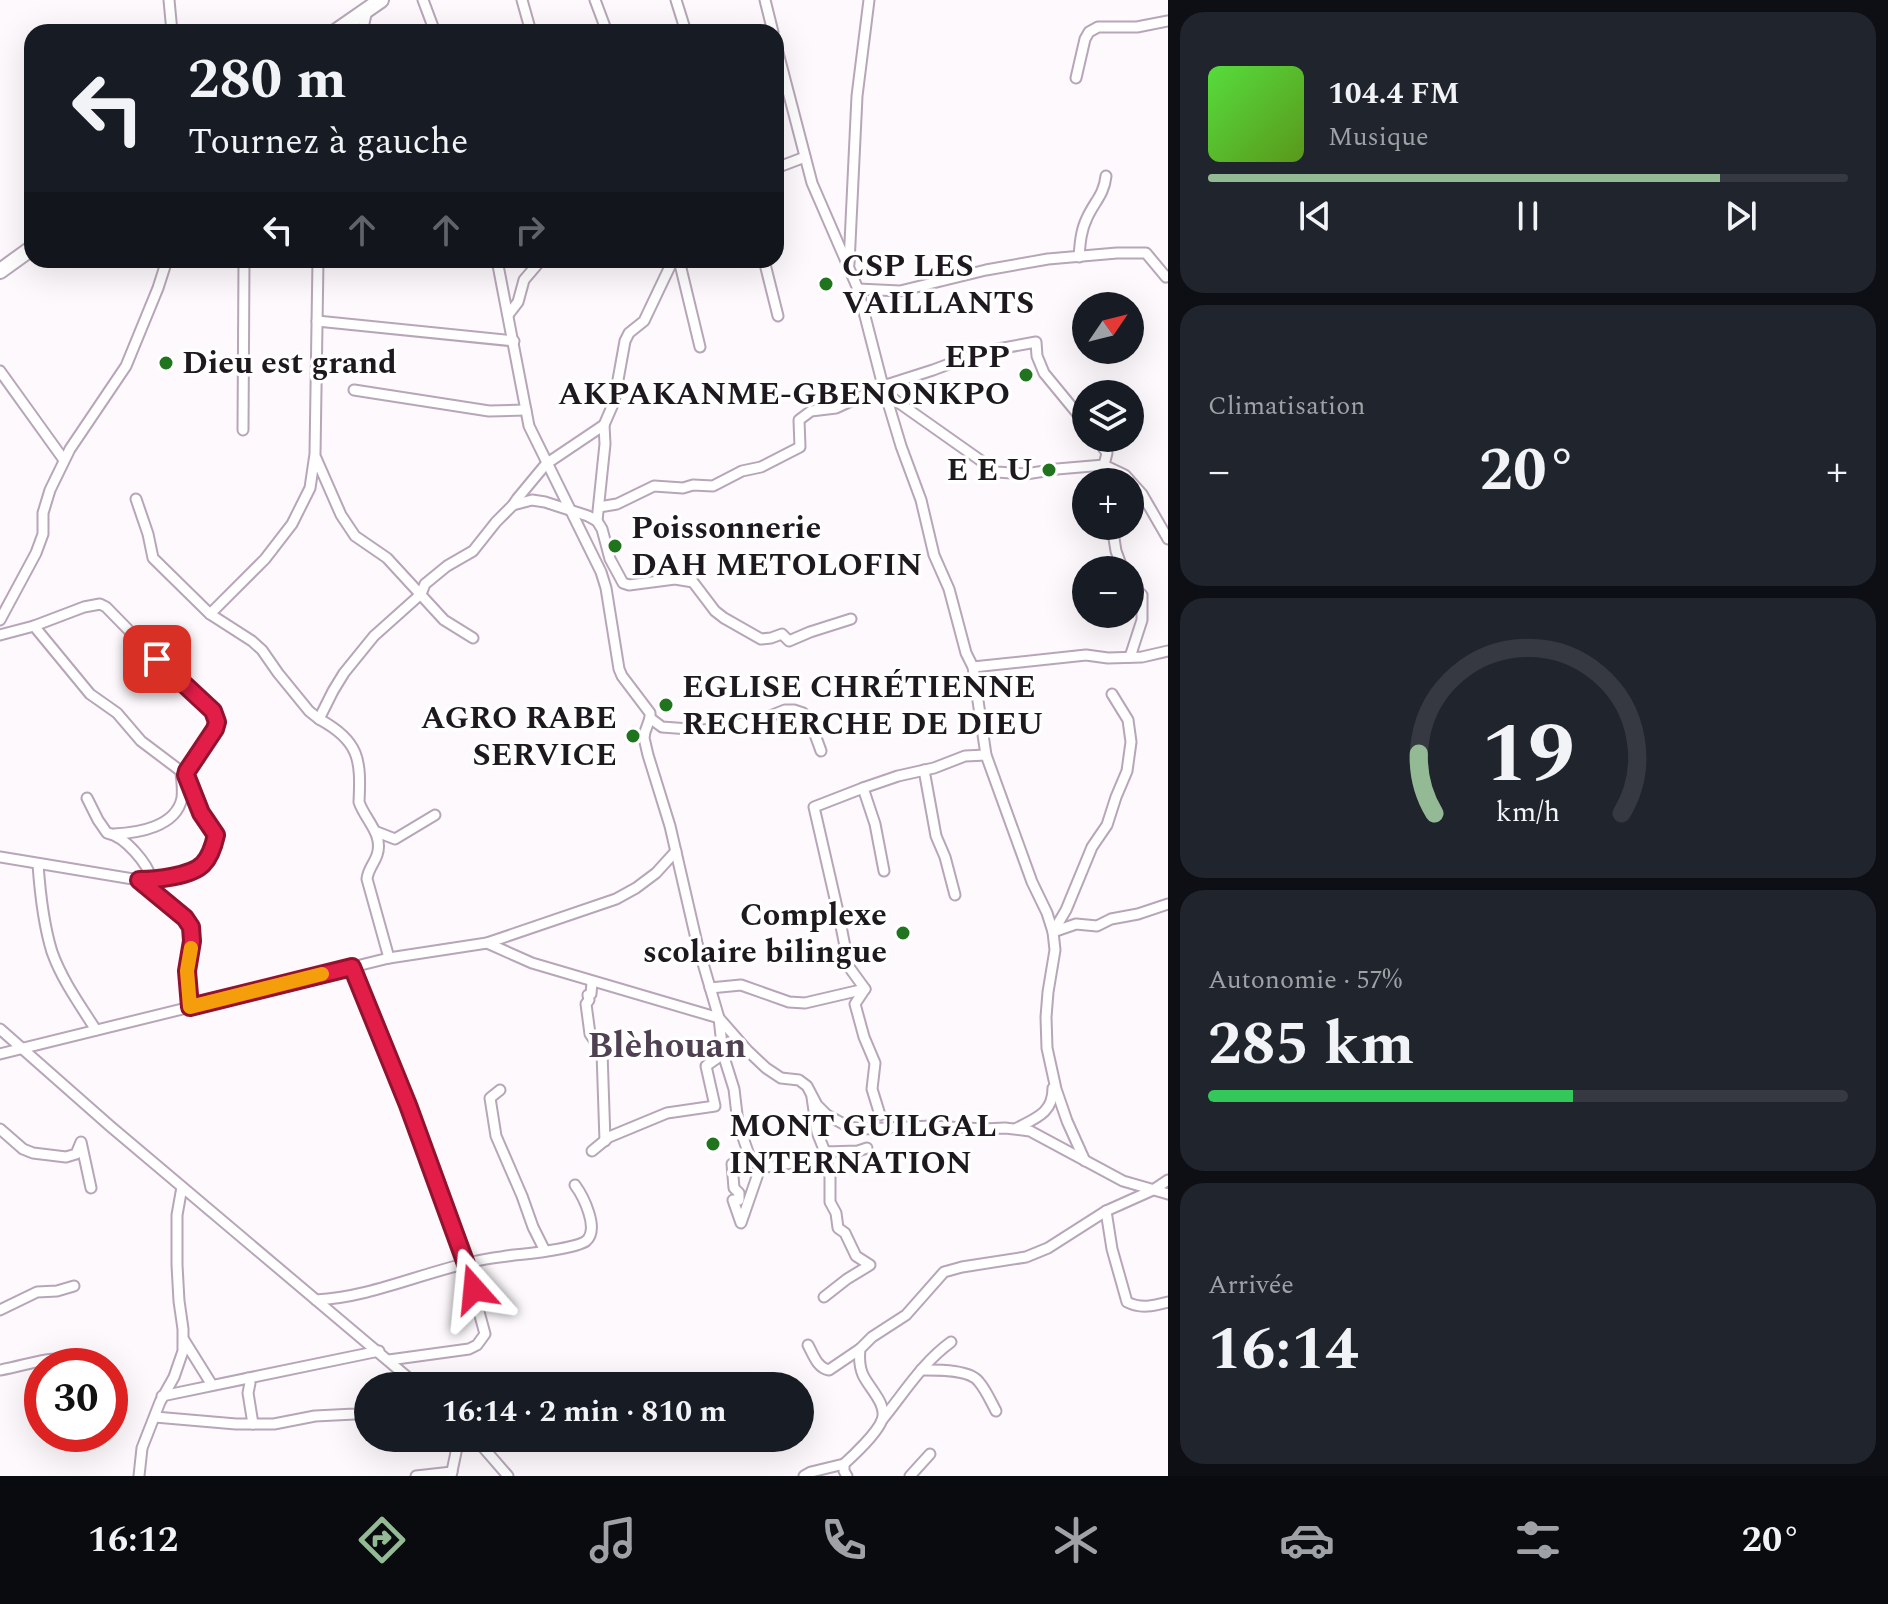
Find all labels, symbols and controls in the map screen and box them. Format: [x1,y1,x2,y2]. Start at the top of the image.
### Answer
text: 280 m [188,38,347,123]
icon: left [56,56,160,160]
text: 104.4 FM [1328,71,1460,117]
text: Tournez à gauche [188,115,468,170]
text: Musique [1328,117,1429,157]
icon: previous [1293,194,1337,238]
icon: pause [1506,194,1550,238]
icon: next [1719,194,1763,238]
icon: left [256,208,300,252]
icon: ahead [340,208,384,252]
icon: ahead [424,208,468,252]
icon: right [508,208,552,252]
place label: CSP LES VAILLANTS [842,242,1034,328]
marker: CSP LES VAILLANTS [817,275,835,293]
north arrow [1072,292,1144,364]
map controls [1072,292,1144,628]
place label: EPP AKPAKANME-GBENONKPO [558,333,1010,419]
place label: Dieu est grand [182,339,397,388]
marker: Dieu est grand [157,354,175,372]
marker: EPP AKPAKANME-GBENONKPO [1017,366,1035,384]
button: layers [1072,380,1144,452]
text: Climatisation [1208,386,1365,426]
text: 20° [1479,425,1577,517]
text: − [1208,438,1230,505]
text: + [1826,438,1848,505]
place label: E E U [947,446,1033,495]
marker: E E U [1040,461,1058,479]
button: + [1072,468,1144,540]
place label: Poissonnerie DAH METOLOFIN [631,504,922,590]
marker: Poissonnerie DAH METOLOFIN [606,537,624,555]
button: − [1072,556,1144,628]
pin [123,625,191,693]
icon: arrive [135,637,179,681]
place label: EGLISE CHRÉTIENNE RECHERCHE DE DIEU [682,663,1043,749]
text: 19 [1481,692,1575,819]
place label: AGRO RABE SERVICE [421,694,617,780]
marker: EGLISE CHRÉTIENNE RECHERCHE DE DIEU [657,696,675,714]
marker: AGRO RABE SERVICE [624,727,642,745]
text: km/h [1496,791,1560,834]
place label: Complexe scolaire bilingue [643,891,887,977]
marker: Complexe scolaire bilingue [894,924,912,942]
text: Autonomie · 57% [1208,960,1402,1000]
text: 285 km [1208,999,1414,1091]
district label: Blèhouan [588,1019,746,1074]
place label: MONT GUILGAL INTERNATION [729,1102,997,1188]
marker: MONT GUILGAL INTERNATION [704,1135,722,1153]
position arrow [432,1247,516,1331]
text: Arrivée [1208,1265,1294,1305]
text: 16:14 [1208,1304,1359,1396]
speed limit sign: 30 [24,1348,128,1452]
text: 16:14 · 2 min · 810 m [441,1389,727,1435]
icon: directions [354,1512,410,1568]
icon: music [585,1512,641,1568]
icon: phone [816,1512,872,1568]
icon: climate [1048,1512,1104,1568]
icon: car [1279,1512,1335,1568]
icon: filters [1510,1512,1566,1568]
text: 16:12 [88,1513,178,1568]
text: 20° [1742,1513,1800,1568]

